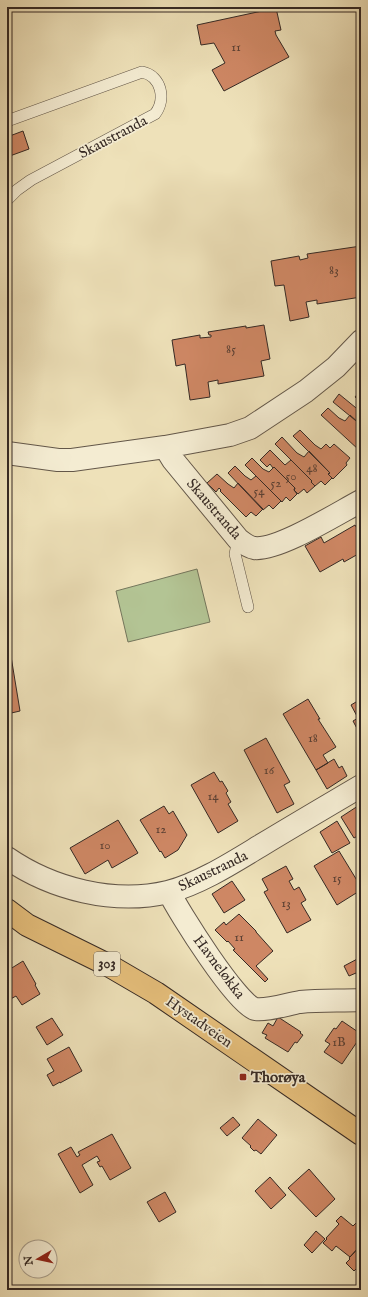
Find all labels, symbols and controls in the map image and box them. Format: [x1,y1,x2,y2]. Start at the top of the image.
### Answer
house number: 11 [231,39,241,56]
street label: Skaustranda [75,111,151,163]
house number: 83 [329,262,339,279]
house number: 85 [226,341,236,358]
house number: 48 [306,460,318,477]
house number: 50 [285,468,297,485]
street label: Skaustranda [182,475,246,544]
house number: 52 [271,475,281,492]
house number: 54 [253,483,265,500]
house number: 18 [308,730,318,747]
house number: 16 [264,762,275,779]
house number: 14 [207,788,219,805]
house number: 12 [156,821,166,838]
house number: 10 [99,837,111,854]
street label: Skaustranda [175,846,251,896]
house number: 15 [332,870,342,887]
house number: 13 [281,895,291,912]
house number: 11 [234,929,244,946]
street label: Havneløkka [189,931,250,1003]
road number: 303 [94,952,120,976]
street label: Hystadveien [162,992,236,1052]
house number: 1B [332,1034,346,1051]
place label: Thorøya [250,1068,306,1087]
marker: Thorøya [238,1072,248,1082]
north arrow [18,1239,58,1279]
text: N [21,1254,37,1267]

